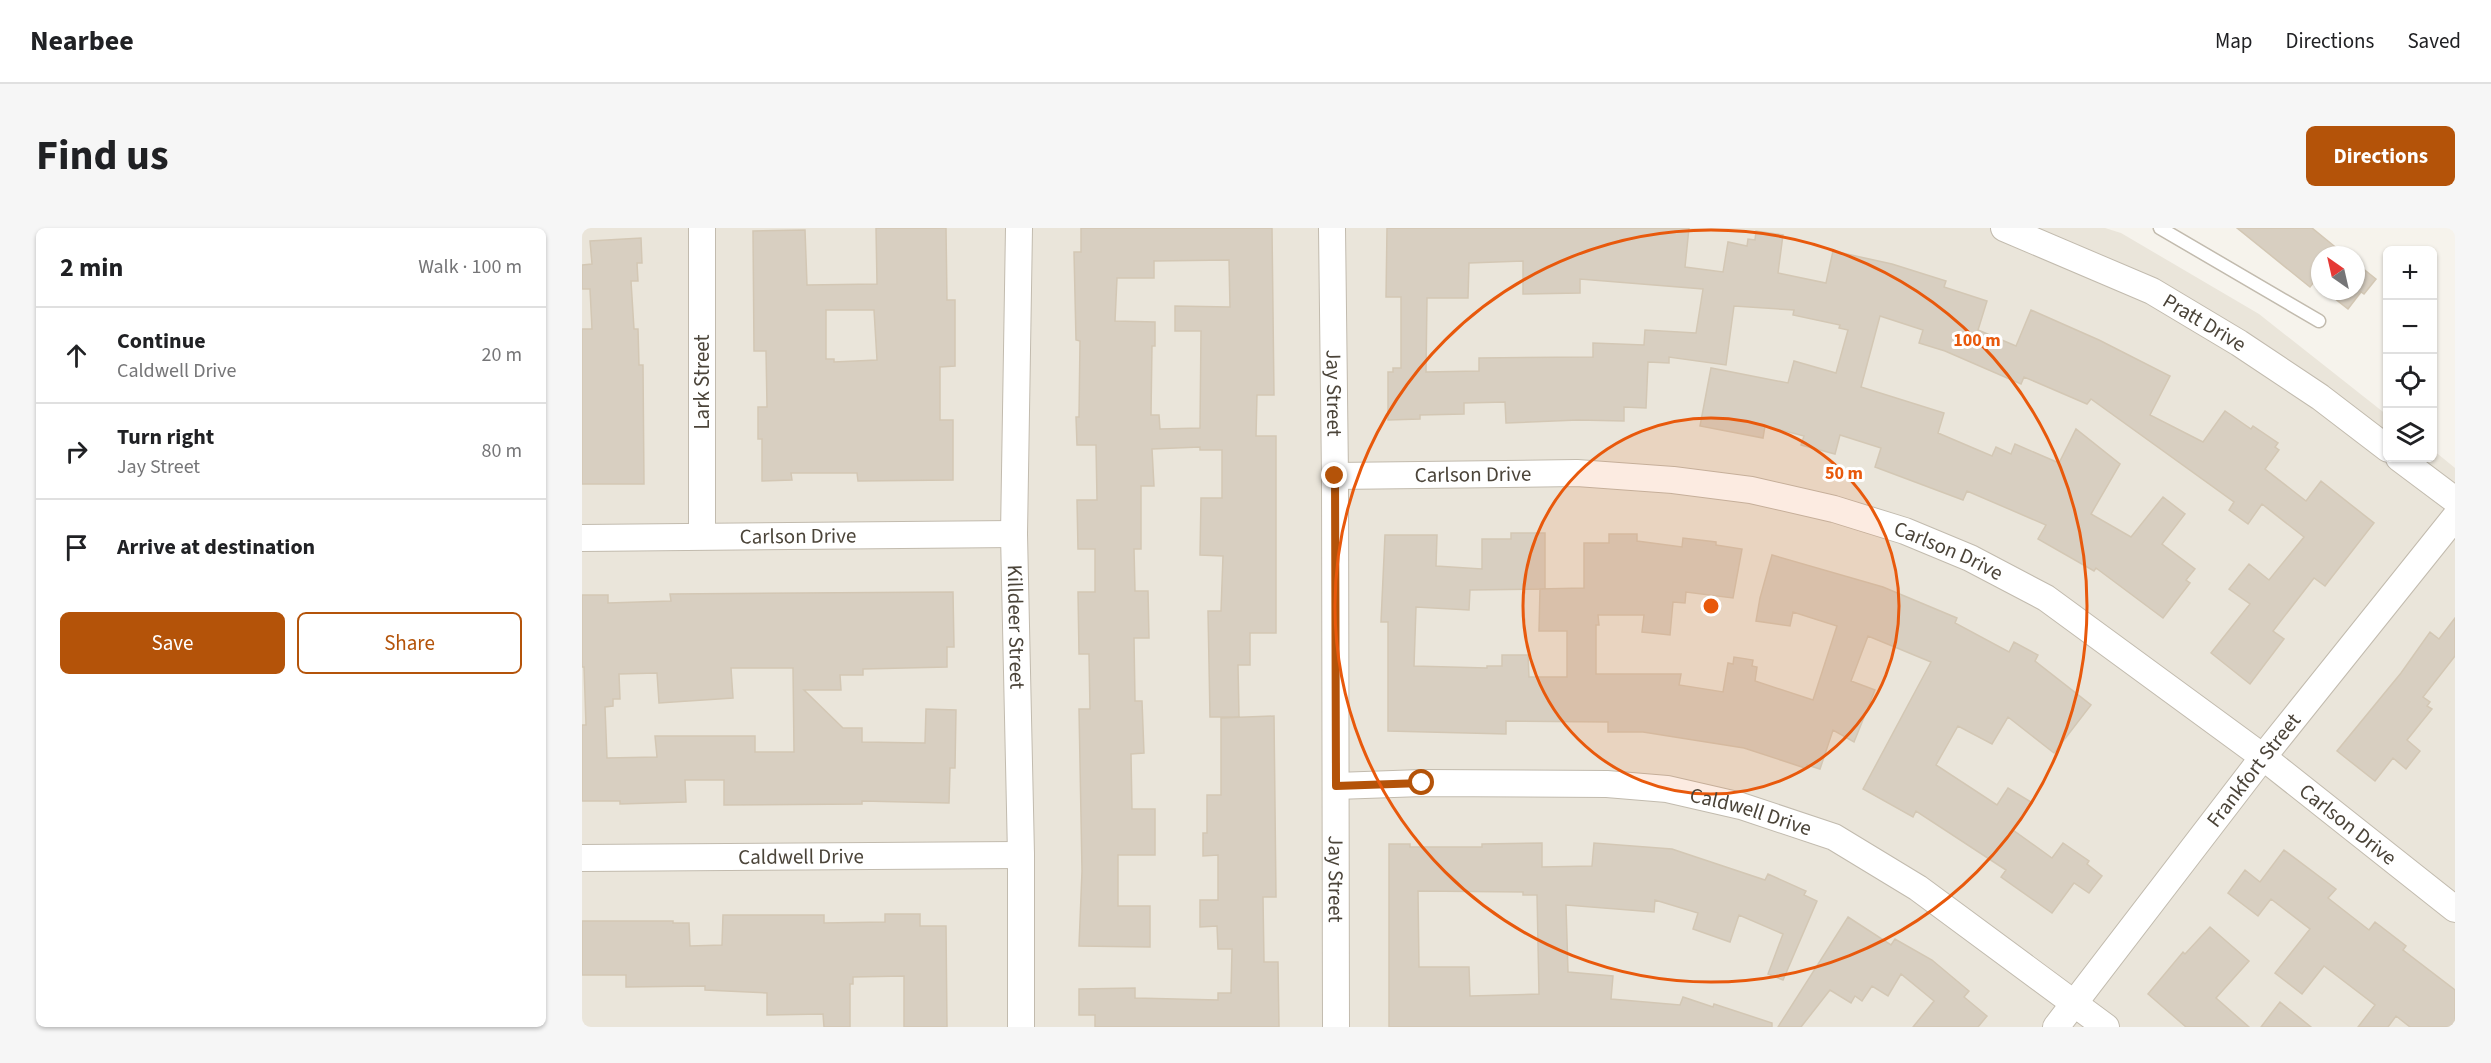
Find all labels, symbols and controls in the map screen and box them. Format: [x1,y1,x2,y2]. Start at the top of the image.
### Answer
text: Nearbee [30,21,134,61]
text: Map [2215,26,2253,56]
text: Directions [2286,26,2374,56]
text: Saved [2407,26,2461,56]
text: Find us [36,126,169,186]
button: Directions [2306,126,2455,186]
north arrow [2311,246,2365,300]
map controls [2383,246,2437,462]
button: + [2383,246,2437,300]
text: 2 min [60,249,123,286]
text: Walk · 100 m [418,253,522,281]
street label: Pratt Drive [2157,286,2252,359]
button: − [2383,300,2437,354]
text: Continue [117,325,206,357]
text: 100 m [1953,328,2001,353]
street label: Lark Street [687,334,717,430]
icon: ahead [60,339,93,372]
text: 20 m [482,341,522,369]
street label: Jay Street [1318,349,1350,437]
button: locate [2383,354,2437,408]
text: Caldwell Drive [117,357,236,385]
button: layers [2383,408,2437,462]
text: Turn right [117,421,214,453]
icon: right [60,435,93,468]
text: 80 m [482,437,522,465]
text: Jay Street [117,453,200,481]
street label: Carlson Drive [1414,459,1532,490]
text: 50 m [1825,461,1863,486]
route end [1321,462,1347,488]
street label: Carlson Drive [1890,513,2008,588]
street label: Carlson Drive [740,520,856,552]
icon: arrive [60,531,93,564]
text: Arrive at destination [117,531,315,563]
street label: Killdeer Street [1000,564,1032,690]
centre of rings [1701,596,1721,616]
button: Save [60,612,285,674]
button: Share [297,612,522,674]
street label: Frankfort Street [2199,706,2308,834]
route start [1408,769,1434,795]
street label: Carlson Drive [2293,776,2403,872]
street label: Caldwell Drive [1687,780,1816,843]
street label: Jay Street [1321,835,1351,923]
street label: Caldwell Drive [738,841,864,872]

